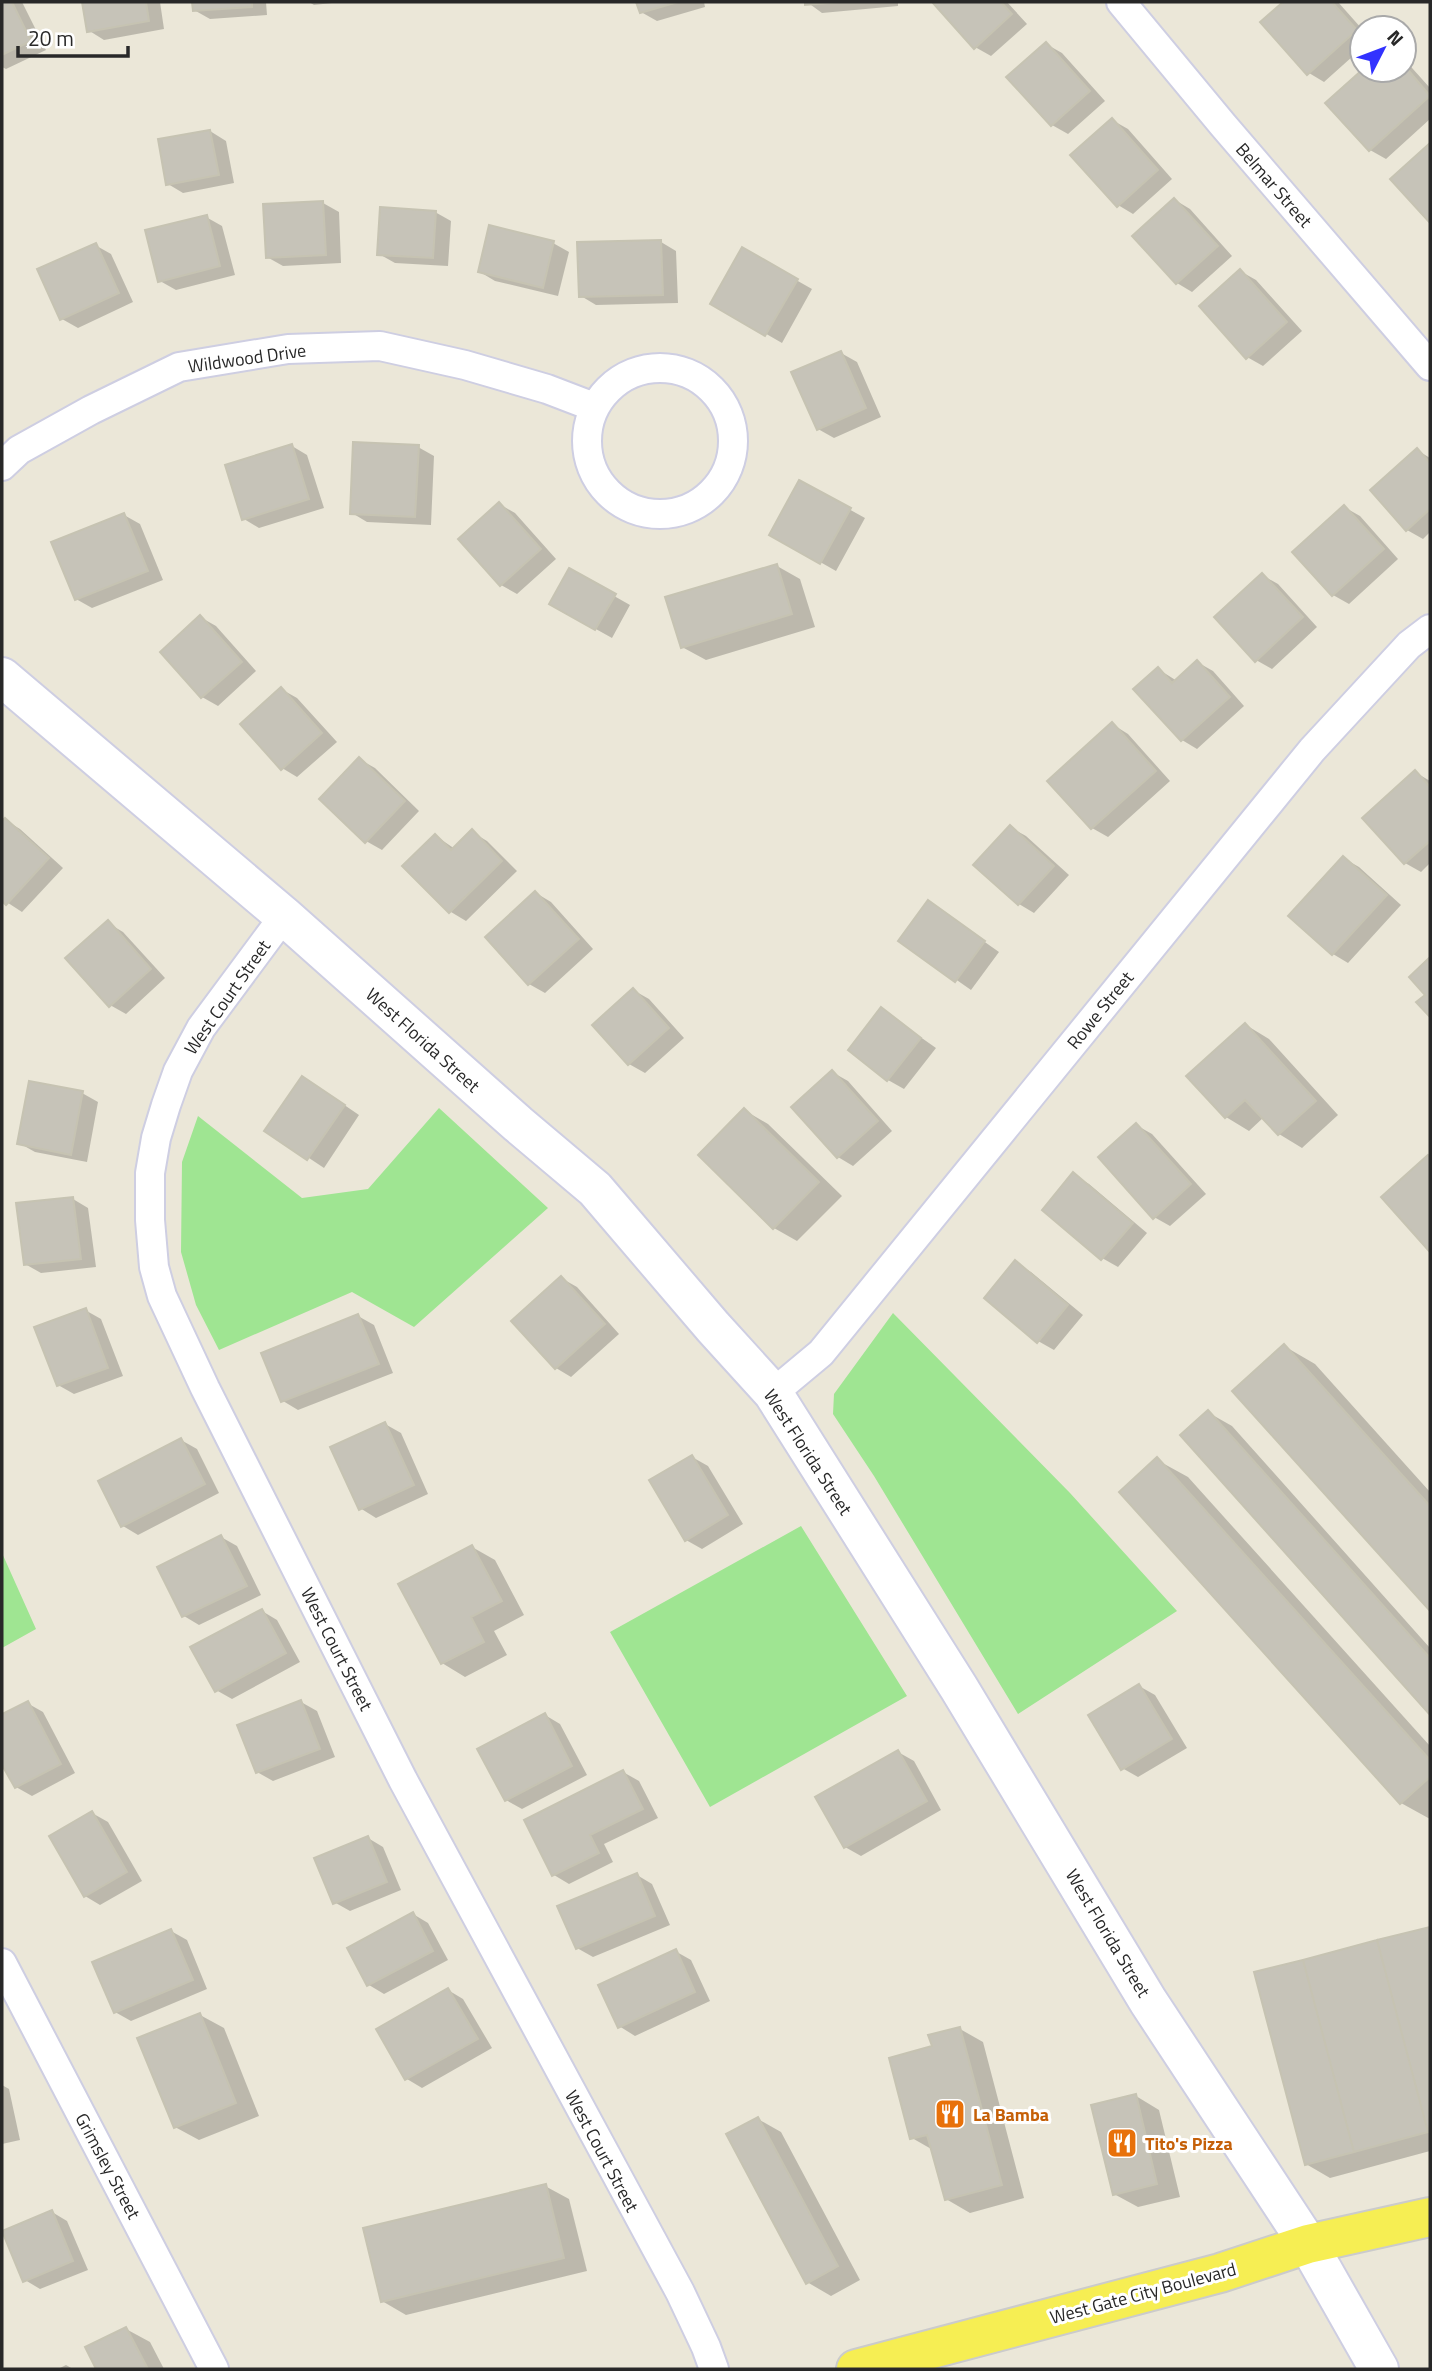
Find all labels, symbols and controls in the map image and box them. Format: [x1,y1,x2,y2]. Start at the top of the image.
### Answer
scale bar [18,14,128,58]
north arrow [1348,14,1418,84]
text: 20 m [28,22,74,54]
text: N [1381,23,1411,52]
street label: Belmar Street [1229,137,1319,234]
street label: Wildwood Drive [186,336,308,380]
street label: West Court Street [177,933,277,1060]
street label: Rowe Street [1060,965,1140,1055]
street label: West Florida Street [360,981,487,1099]
street label: West Florida Street [757,1384,859,1521]
street label: West Court Street [294,1583,380,1716]
street label: West Florida Street [1059,1864,1157,2003]
street label: West Court Street [558,2085,646,2217]
restaurant icon: La Bamba [933,2097,967,2131]
place label: La Bamba [973,2101,1049,2128]
street label: Grimsley Street [69,2108,148,2225]
restaurant icon: Tito's Pizza [1105,2126,1139,2160]
place label: Tito's Pizza [1145,2130,1233,2157]
street label: West Gate City Boulevard [1047,2255,1239,2331]

